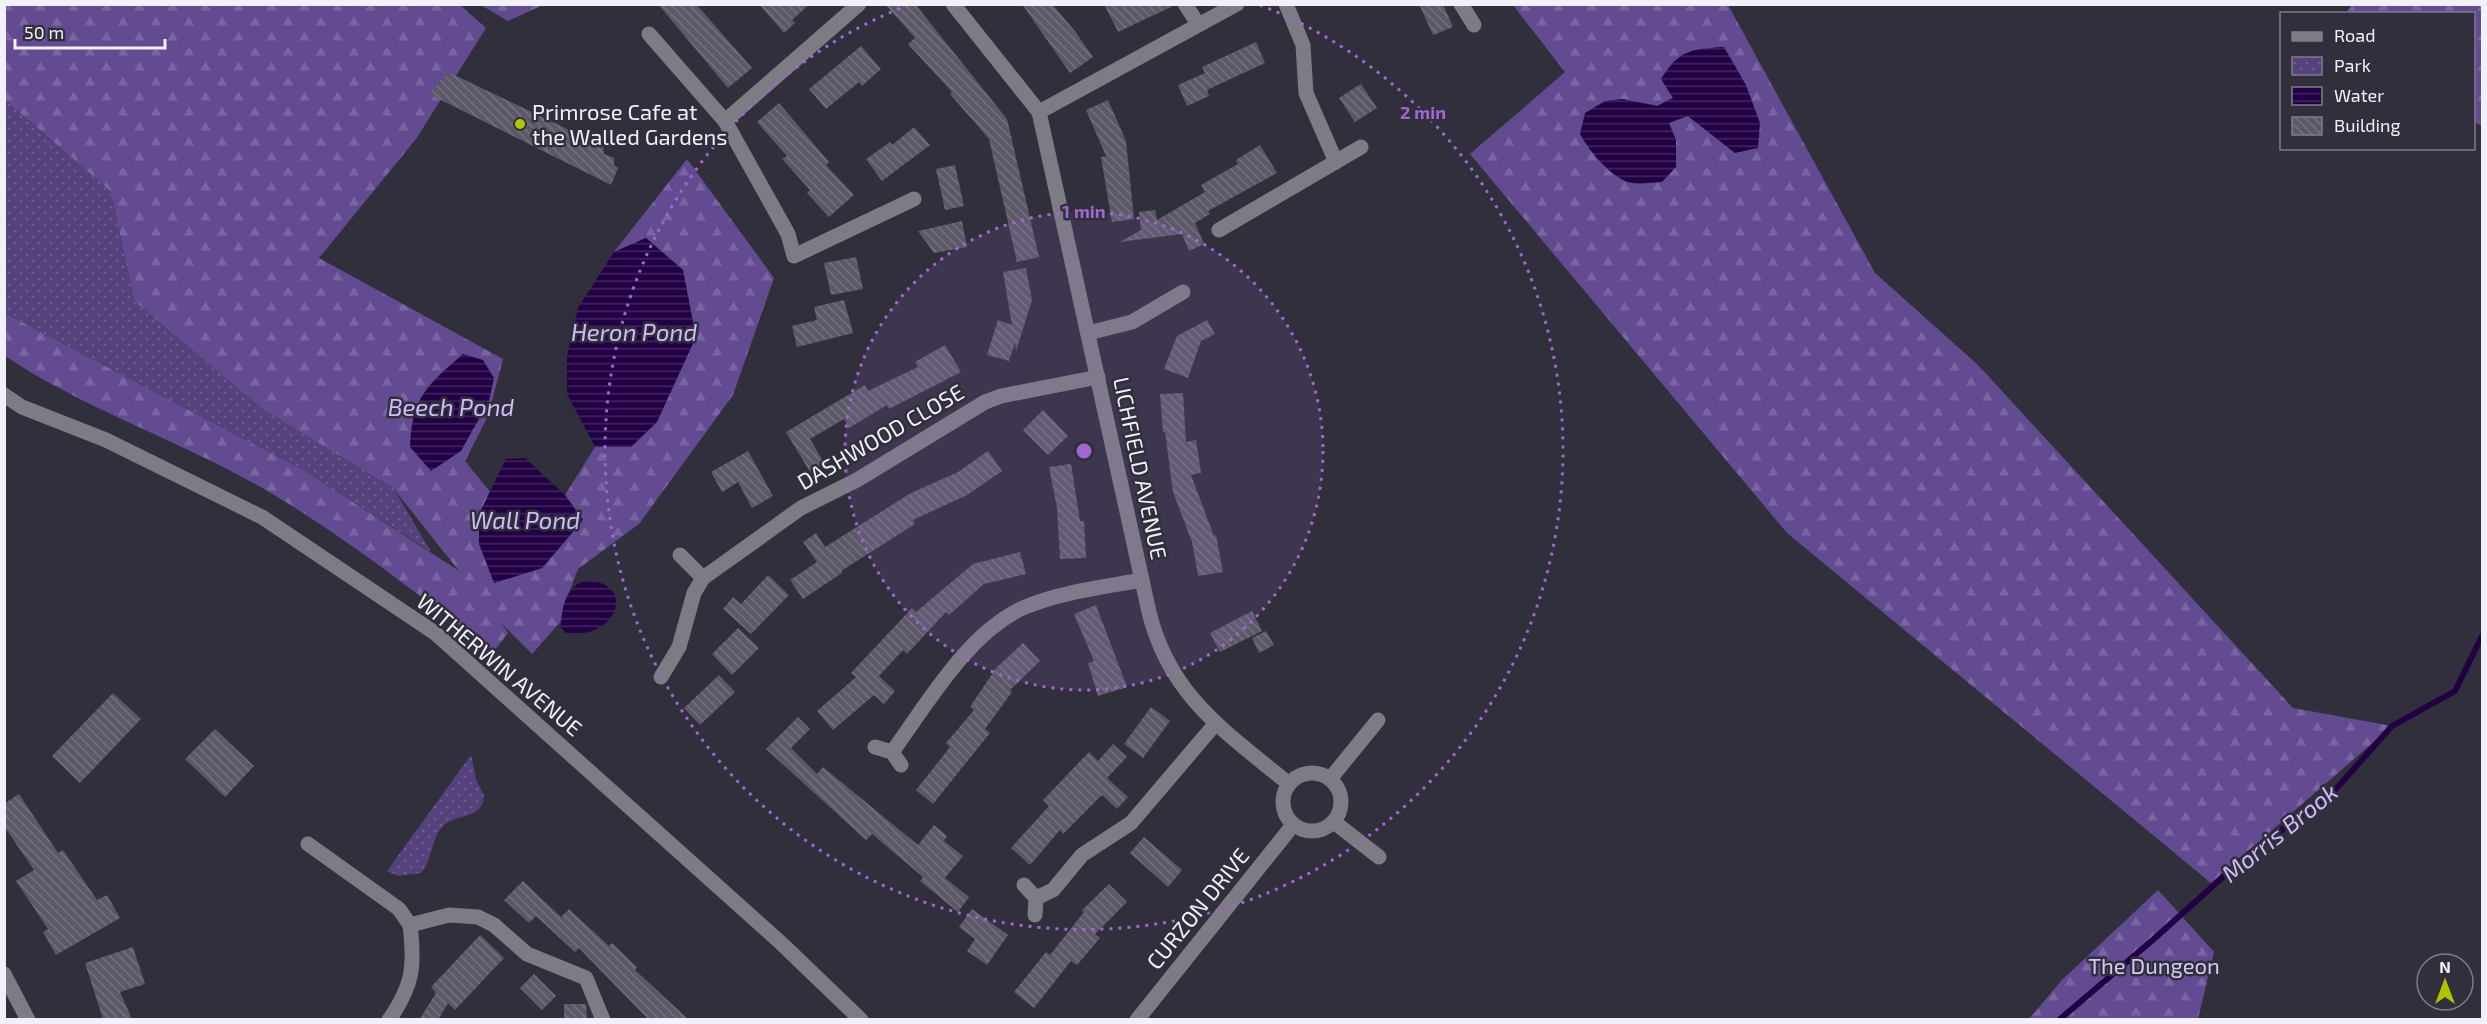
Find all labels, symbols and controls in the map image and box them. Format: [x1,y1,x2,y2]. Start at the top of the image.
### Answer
scale bar [15,12,165,50]
legend [2280,12,2475,150]
text: 50 m [24,21,64,43]
text: Road [2334,24,2375,46]
text: Park [2334,54,2371,76]
text: Water [2334,84,2384,106]
place label: Primrose Cafe at the Walled Gardens [532,98,728,149]
text: 2 min [1400,101,1446,123]
text: Building [2334,114,2401,136]
marker: Primrose Cafe at the Walled Gardens [513,117,527,131]
text: 1 min [1062,200,1106,222]
water label: Heron Pond [571,317,697,346]
street label: LICHFIELD AVENUE [1109,374,1173,562]
street label: DASHWOOD CLOSE [792,378,968,494]
water label: Beech Pond [388,392,515,421]
centre of rings [1074,441,1094,461]
water label: Wall Pond [470,505,580,534]
street label: WITHERWIN AVENUE [412,587,588,741]
water label: Morris Brook [2215,776,2343,888]
street label: CURZON DRIVE [1140,842,1254,974]
park label: The Dungeon [2088,952,2220,978]
north arrow [2415,952,2475,1012]
text: N [2439,957,2451,976]

